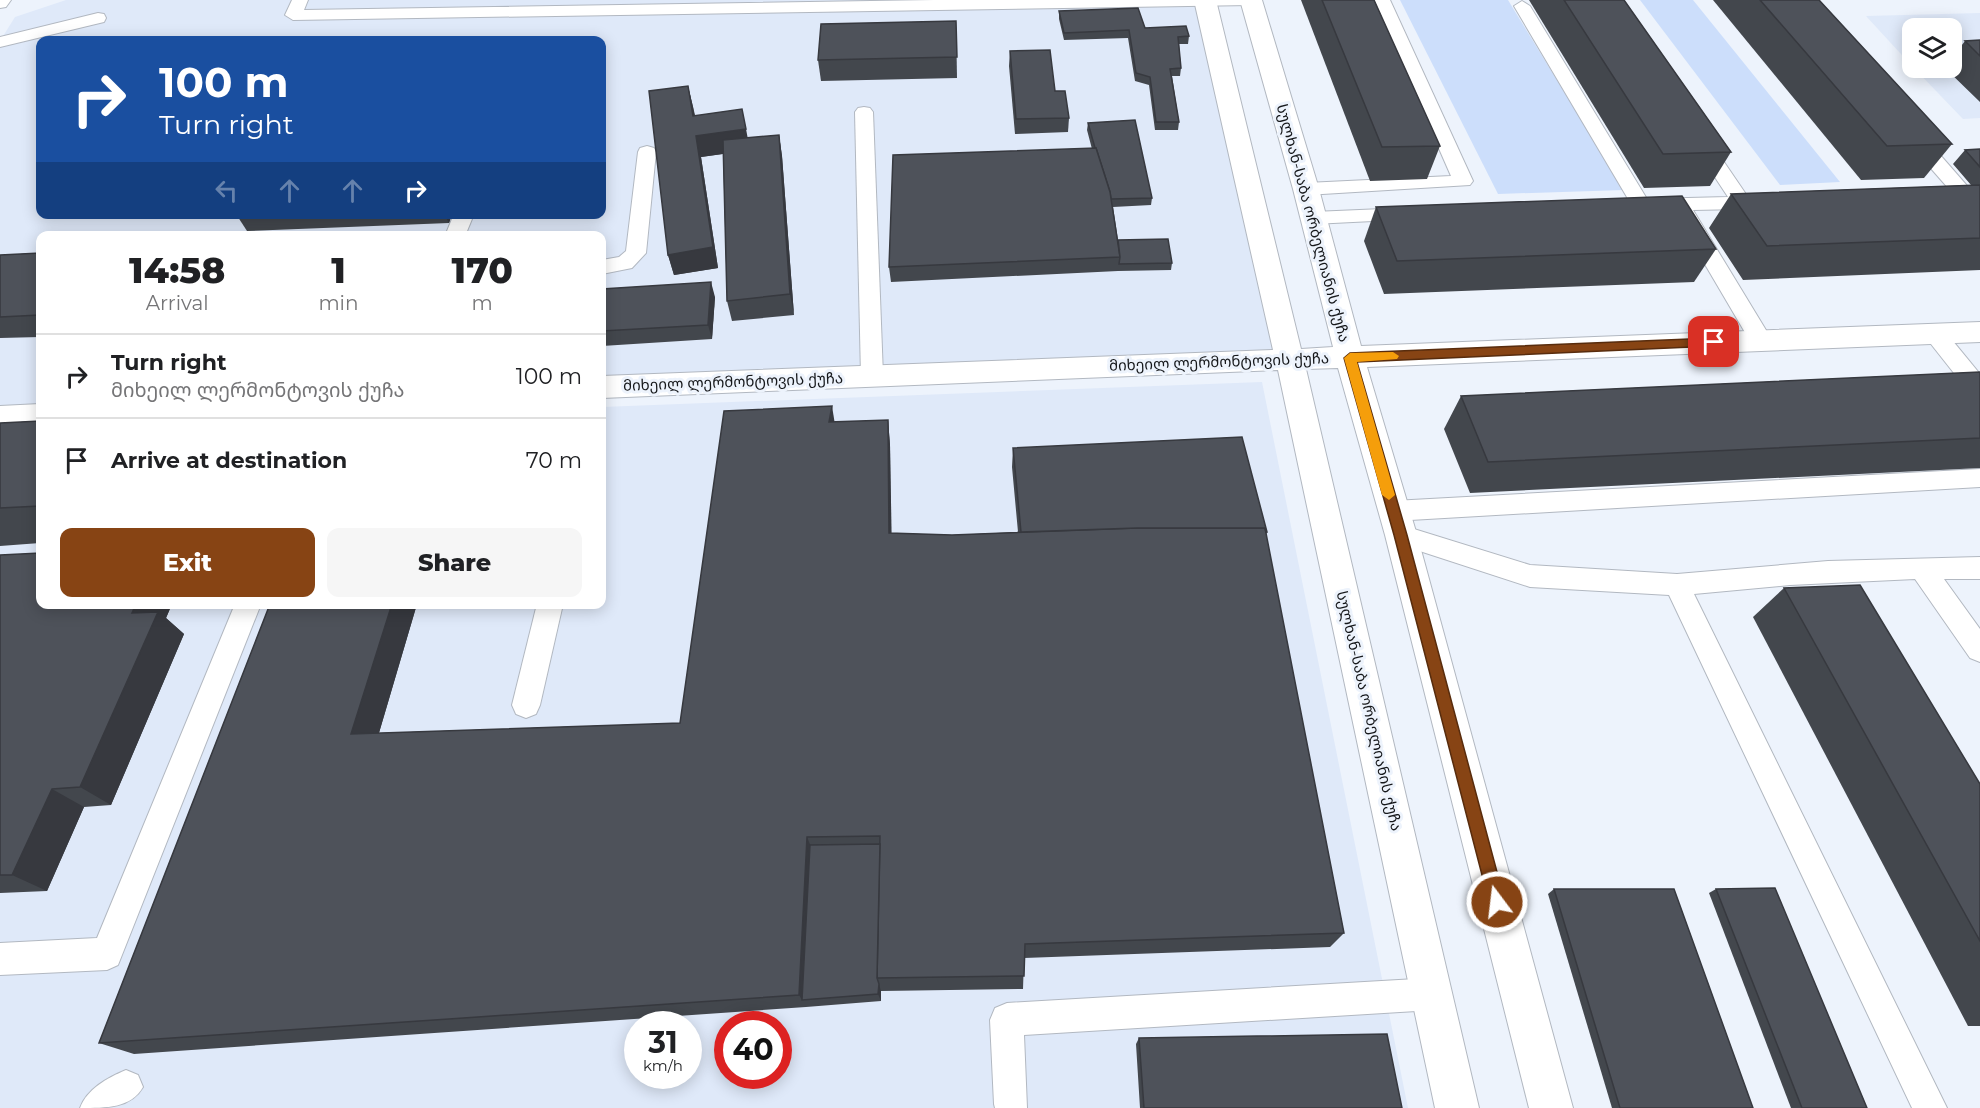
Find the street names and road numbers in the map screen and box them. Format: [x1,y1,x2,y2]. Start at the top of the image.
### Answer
street label: სულხან-საბა ორბელიანის ქუჩა [1273,102,1354,344]
street label: მიხეილ ლერმონტოვის ქუჩა [1109,348,1329,375]
street label: მიხეილ ლერმონტოვის ქუჩა [623,368,843,395]
street label: სულხან-საბა ორბელიანის ქუჩა [1333,589,1406,833]

